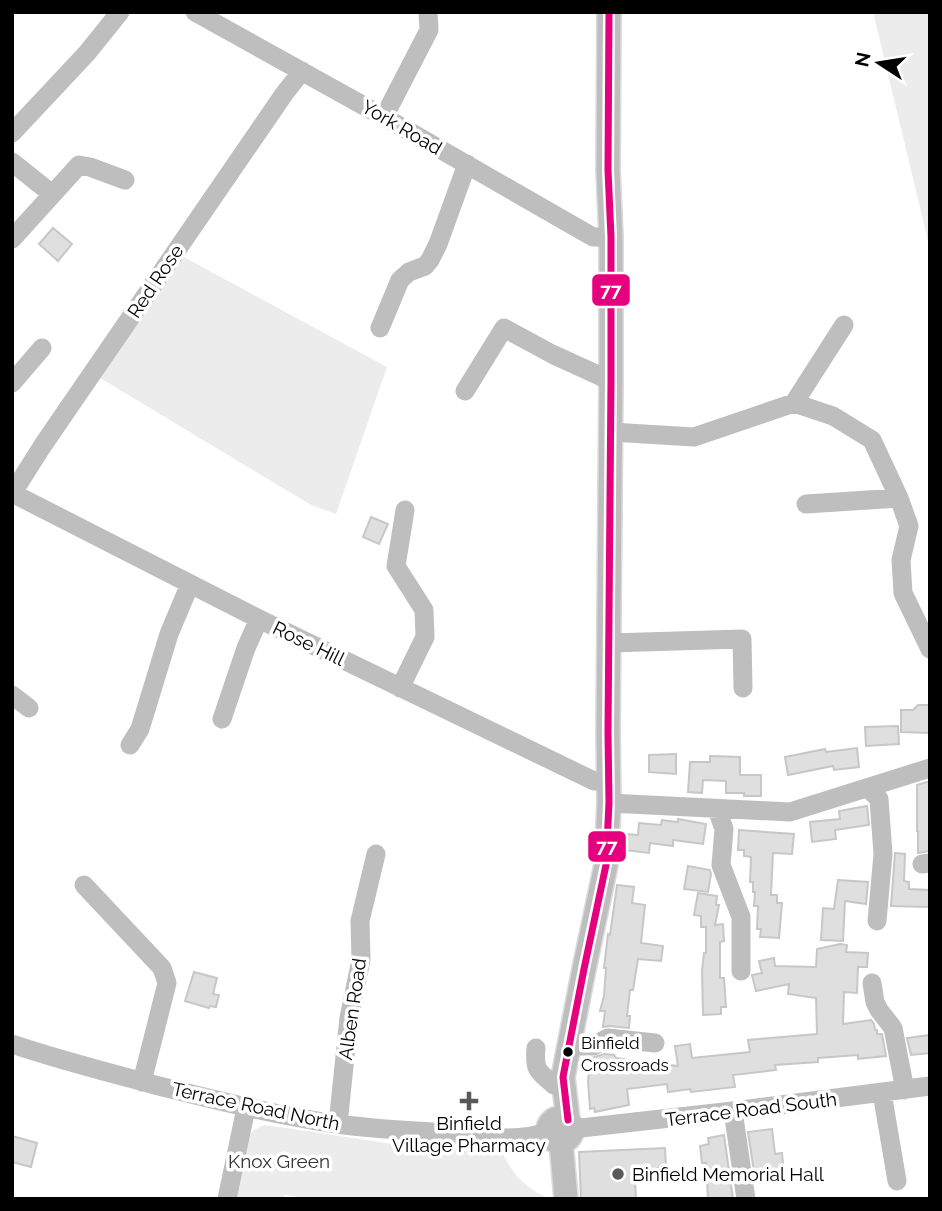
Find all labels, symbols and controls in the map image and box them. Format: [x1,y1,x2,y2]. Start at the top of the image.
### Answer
north arrow [844,28,914,98]
text: N [850,50,875,69]
street label: York Road [358,95,446,159]
street label: Red Rose [122,240,188,322]
line badge: 77 [591,273,631,307]
text: 77 [600,279,622,301]
street label: Rose Hill [270,616,349,670]
line badge: 77 [587,830,627,863]
text: 77 [596,835,618,857]
street label: Alben Road [334,957,370,1061]
place label: Binfield Crossroads [581,1033,669,1075]
marker: Binfield Crossroads [561,1045,575,1059]
street label: Terrace Road North [170,1077,342,1135]
street label: Terrace Road South [664,1088,838,1130]
marker: Binfield Village Pharmacy [461,1093,477,1109]
place label: Binfield Village Pharmacy [392,1112,546,1156]
park label: Knox Green [228,1150,330,1172]
place label: Binfield Memorial Hall [632,1163,825,1185]
marker: Binfield Memorial Hall [610,1166,626,1182]

